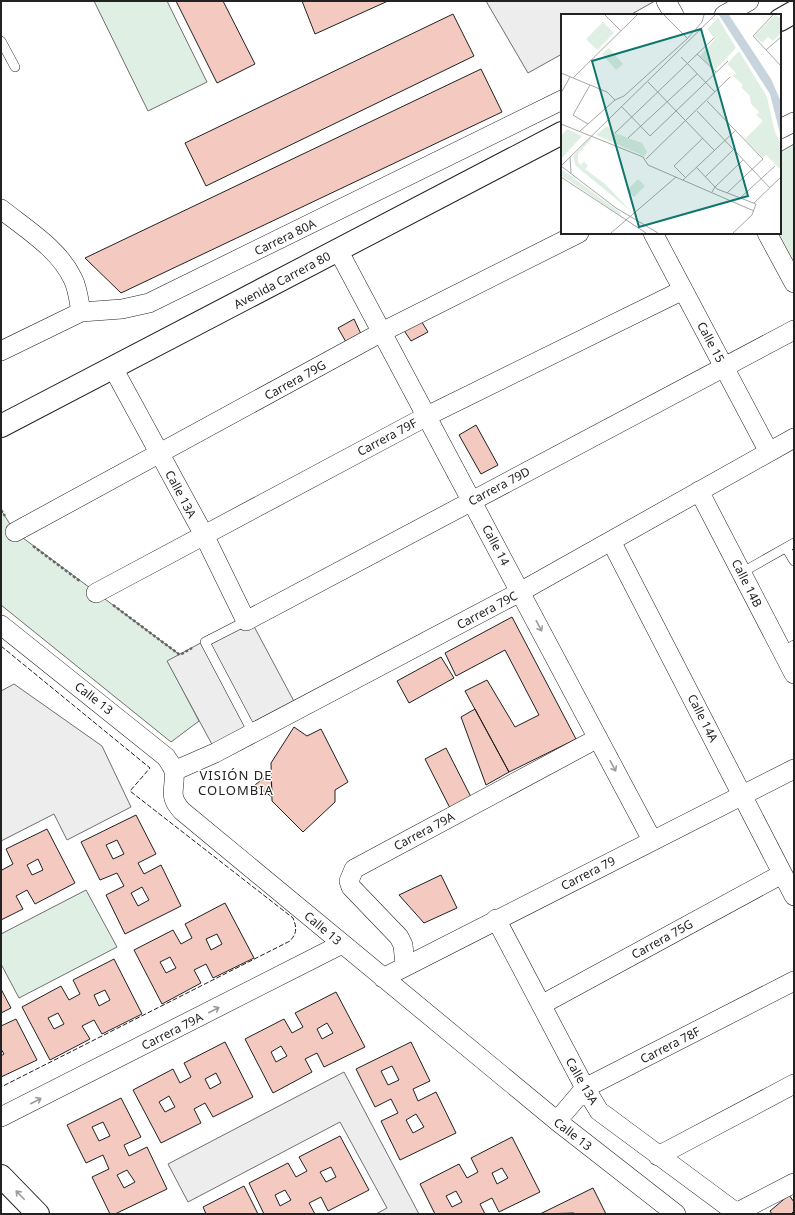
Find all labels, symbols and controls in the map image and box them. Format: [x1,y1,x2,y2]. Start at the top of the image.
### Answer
inset map [561,14,781,234]
street label: Carrera 80A [251,215,319,259]
street label: Avenida Carrera 80 [231,247,333,313]
street label: Calle 15 [693,319,729,366]
street label: Carrera 79G [261,356,329,404]
street label: Carrera 79F [354,414,420,460]
street label: Carrera 79D [465,462,533,509]
street label: Calle 13A [161,467,201,521]
street label: Calle 14 [478,522,514,569]
street label: Calle 14B [728,556,766,610]
street label: Carrera 79C [454,587,521,633]
one-way arrow [535,620,543,632]
street label: Calle 13 [71,678,117,718]
street label: Calle 14A [684,691,722,745]
one-way arrow [610,760,617,772]
district label: VISIÓN DE COLOMBIA [198,766,274,799]
street label: Carrera 79A [391,808,458,854]
street label: Carrera 79 [558,852,618,894]
street label: Calle 13 [301,907,345,949]
street label: Carrera 75G [628,915,696,963]
one-way arrow [208,1005,220,1013]
street label: Carrera 79A [138,1008,206,1054]
street label: Carrera 78F [637,1023,703,1067]
street label: Calle 13A [562,1054,602,1108]
one-way arrow [30,1096,42,1104]
street label: Calle 13 [550,1114,596,1154]
one-way arrow [15,1190,25,1200]

